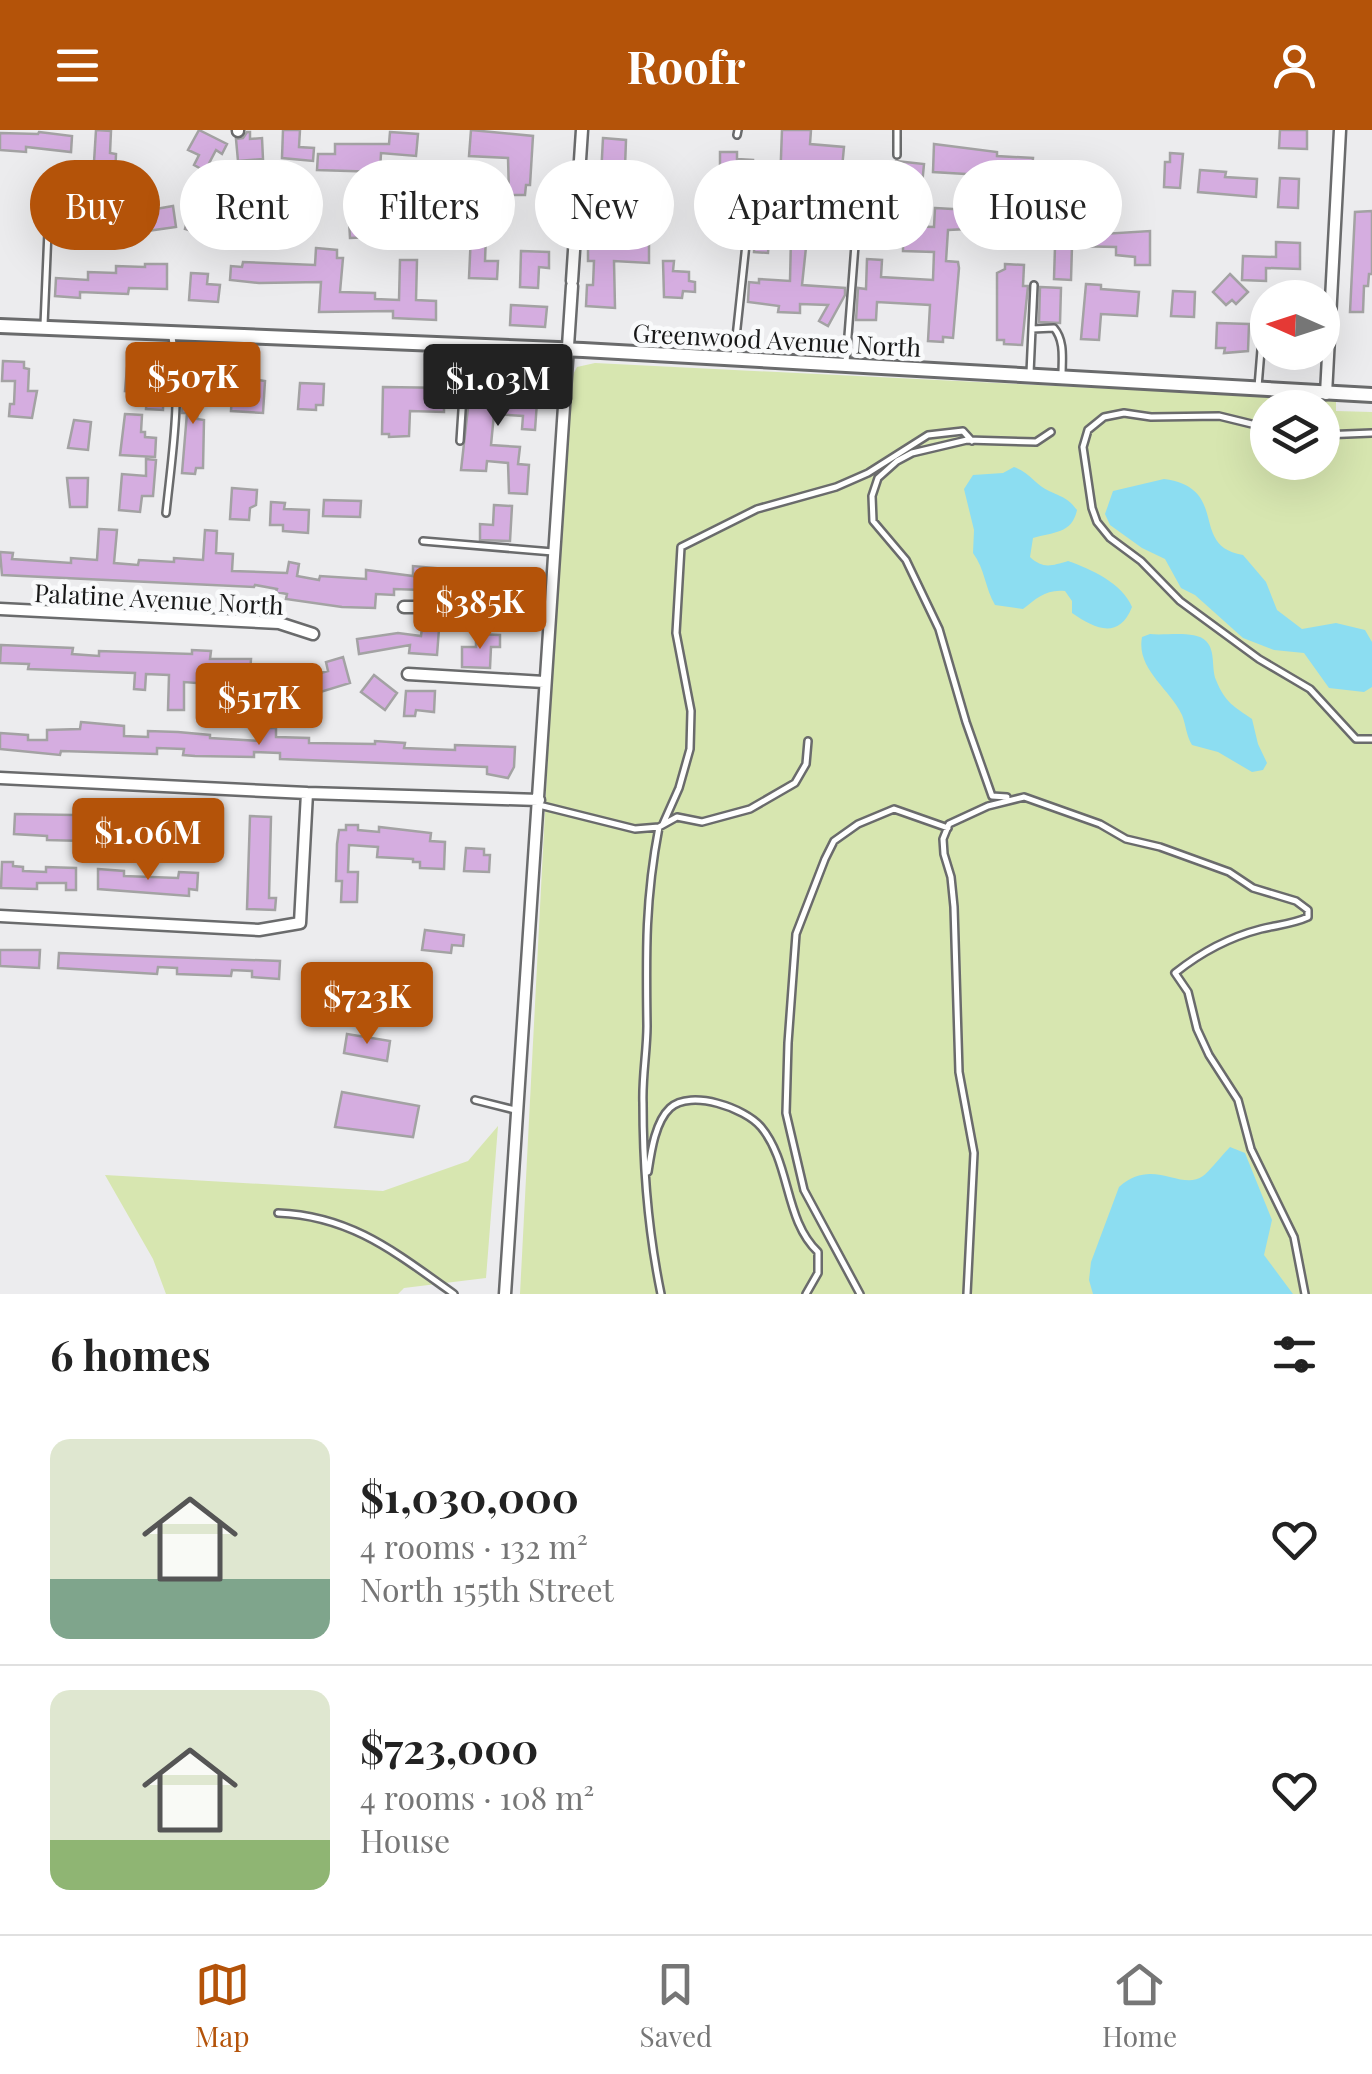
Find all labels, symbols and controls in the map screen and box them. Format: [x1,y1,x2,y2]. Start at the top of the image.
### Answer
text: Roofr [627,35,745,95]
icon: menu [50,38,105,93]
icon: person [1267,38,1322,93]
chip: Buy [30,160,160,250]
chip: Rent [180,160,323,250]
chip: Filters [343,160,515,250]
chip: New [535,160,674,250]
chip: Apartment [694,160,933,250]
chip: House [953,160,1122,250]
north arrow [1250,280,1340,370]
map controls [1250,280,1340,480]
street label: Greenwood Avenue North [632,315,922,363]
pin: $507K [123,342,263,427]
pin: $1.03M [417,344,579,429]
text: $507K [147,353,239,396]
text: $1.03M [445,355,551,398]
button: layers [1250,390,1340,480]
pin: $385K [410,567,550,652]
street label: Palatine Avenue North [33,575,285,621]
text: $385K [435,578,525,621]
pin: $517K [189,663,329,748]
text: $517K [218,674,300,717]
pin: $1.06M [67,798,229,883]
text: $1.06M [94,809,202,852]
pin: $723K [297,962,437,1047]
text: $723K [323,973,411,1016]
text: 6 homes [50,1326,211,1382]
icon: filters [1267,1327,1322,1382]
text: $1,030,000 [360,1468,579,1524]
icon: home [130,1479,250,1599]
icon: heart [1267,1512,1322,1567]
text: 4 rooms · 132 m² [360,1524,588,1567]
text: North 155th Street [360,1567,614,1610]
text: $723,000 [360,1719,538,1775]
icon: home [130,1730,250,1850]
icon: heart [1267,1763,1322,1818]
text: 4 rooms · 108 m² [360,1775,594,1818]
text: House [360,1818,450,1861]
tab: Map [195,1957,250,2054]
tab: Saved [640,1957,712,2054]
tab: Home [1102,1957,1177,2054]

